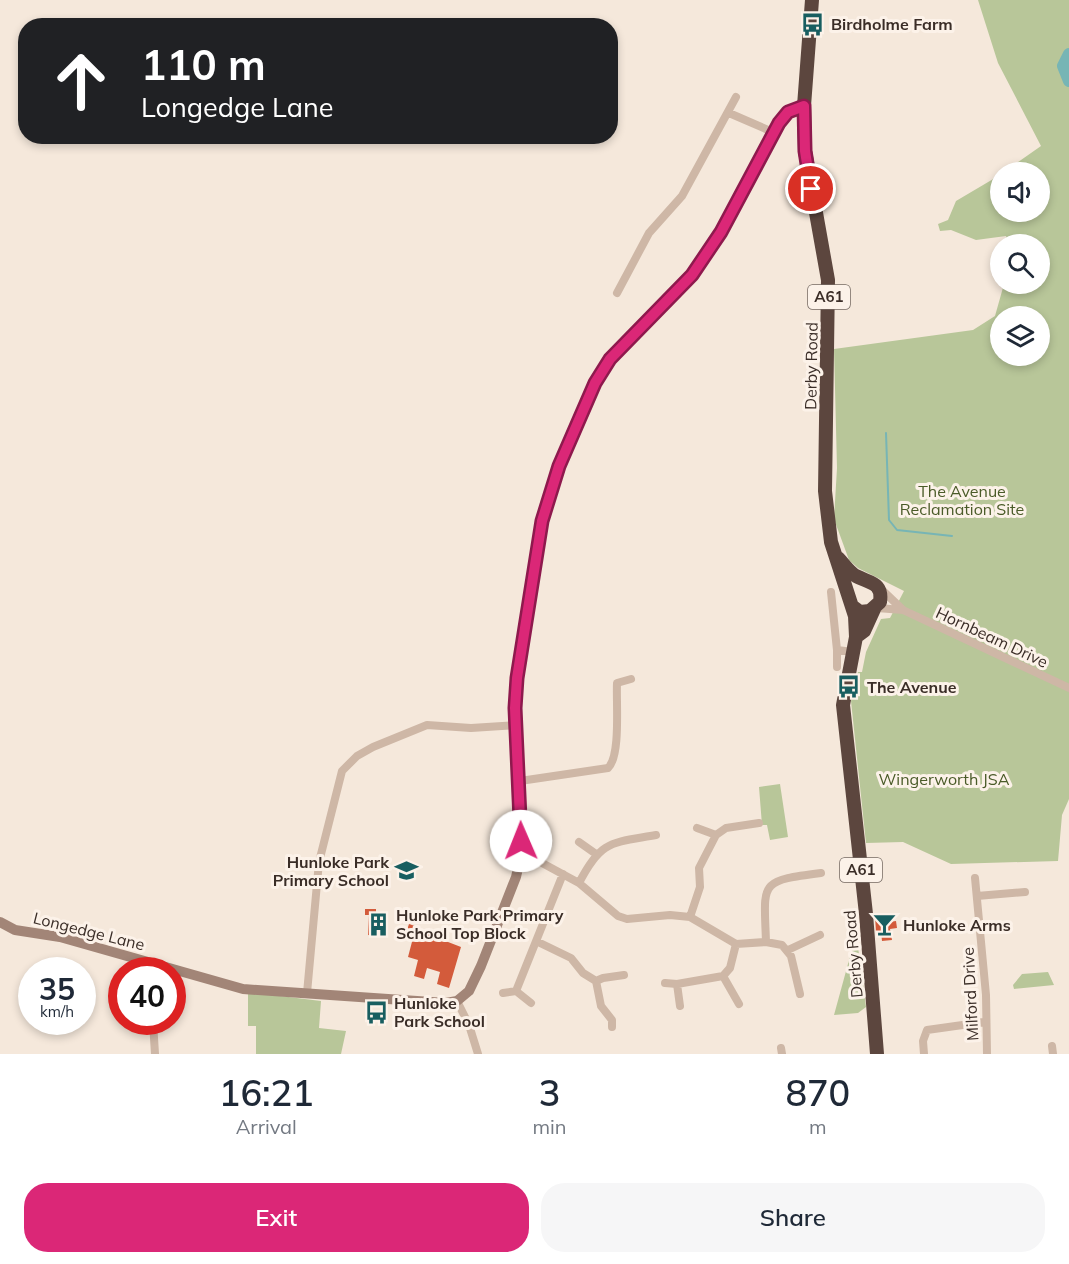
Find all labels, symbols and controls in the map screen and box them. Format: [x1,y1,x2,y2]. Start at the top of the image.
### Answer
bus stop icon: Birdholme Farm [800,11,826,37]
place label: Birdholme Farm [831,14,953,34]
text: 110 m [141,38,266,91]
icon: ahead [42,42,120,120]
text: Longedge Lane [141,90,333,124]
map controls [990,162,1050,366]
button: sound [990,162,1050,222]
pin [785,163,836,214]
icon: arrive [794,172,827,205]
button: search [990,234,1050,294]
road number: A61 [808,285,850,309]
button: layers [990,306,1050,366]
street label: Derby Road [800,322,822,410]
park label: The Avenue Reclamation Site [900,481,1024,519]
street label: Hornbeam Drive [933,602,1051,672]
bus stop icon: The Avenue [836,674,862,700]
place label: The Avenue [867,677,957,697]
park label: Wingerworth JSA [879,769,1010,789]
position arrow [489,809,553,873]
place label: Hunloke Park Primary School [273,852,390,890]
school or university icon: Hunloke Park Primary School [394,858,420,884]
road number: A61 [840,858,882,882]
place label: Hunloke Park Primary School Top Block [396,905,564,943]
street label: Longedge Lane [31,908,147,954]
street label: Derby Road [839,909,867,999]
building icon: Hunloke Park Primary School Top Block [365,911,391,937]
bar icon: Hunloke Arms [872,912,898,938]
place label: Hunloke Arms [903,915,1011,935]
street label: Milford Drive [958,947,982,1041]
speed limit sign: 40 [108,957,186,1035]
text: 35 [39,970,75,1008]
place label: Hunloke Park School [394,993,485,1031]
bus stop icon: Hunloke Park School [363,999,389,1025]
text: km/h [40,1002,74,1021]
text: 16:21 [219,1070,314,1115]
text: 3 [539,1070,560,1115]
text: 870 [785,1070,850,1115]
text: Arrival [236,1114,297,1139]
text: min [533,1114,567,1139]
text: m [809,1114,827,1139]
button: Exit [24,1183,529,1252]
button: Share [541,1183,1045,1252]

